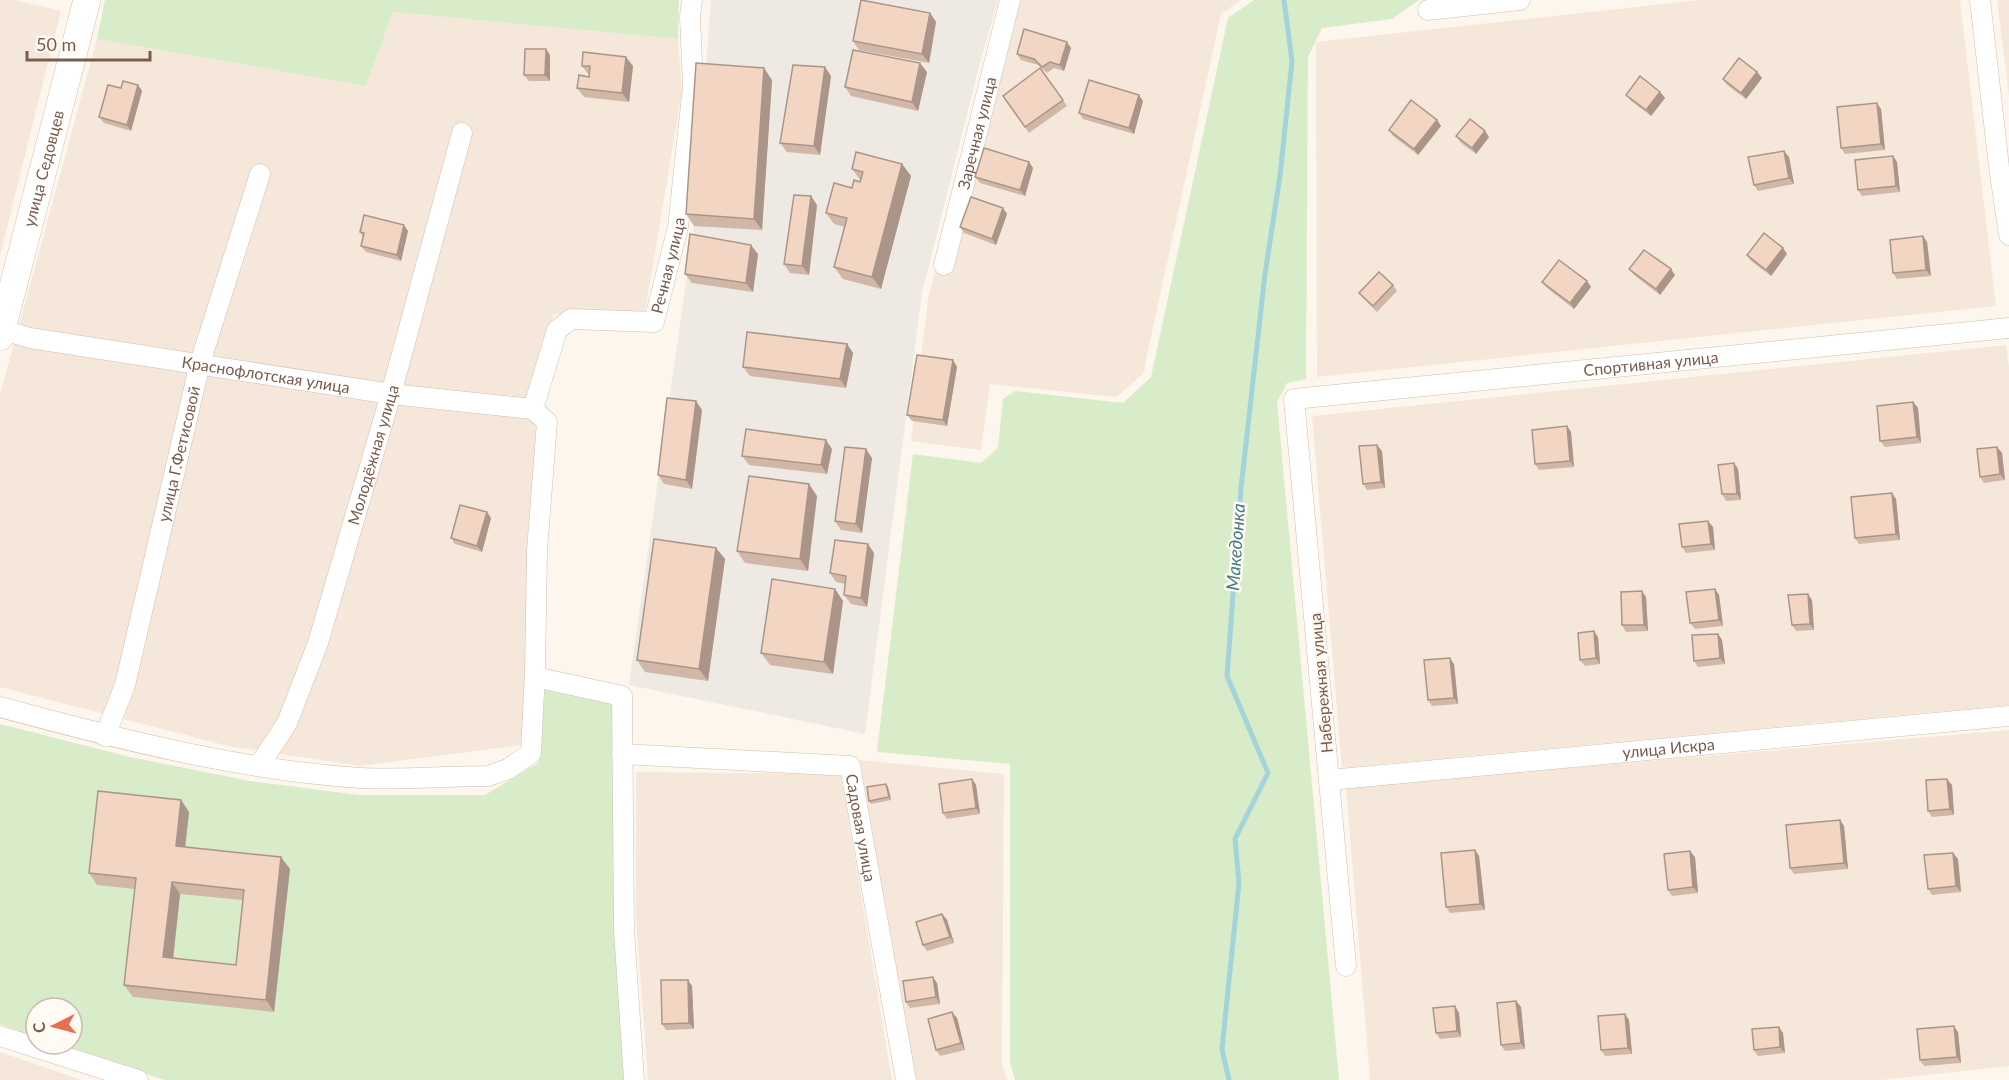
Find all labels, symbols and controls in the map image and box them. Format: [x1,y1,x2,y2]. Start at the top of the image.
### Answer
scale bar [27,24,150,62]
text: 50 m [36,33,76,55]
street label: Заречная улица [953,75,1000,191]
street label: улица Седовцев [19,108,67,229]
street label: Речная улица [646,216,688,316]
street label: Спортивная улица [1582,347,1719,379]
street label: Краснофлотская улица [181,352,351,396]
street label: Молодёжная улица [343,383,402,527]
street label: улица Г.Фетисовой [153,384,203,524]
water label: Македонка [1221,503,1249,591]
street label: Набережная улица [1305,612,1336,754]
street label: улица Искра [1621,734,1715,761]
street label: Садовая улица [843,772,880,883]
north arrow [24,996,84,1056]
text: С [29,1021,49,1034]

